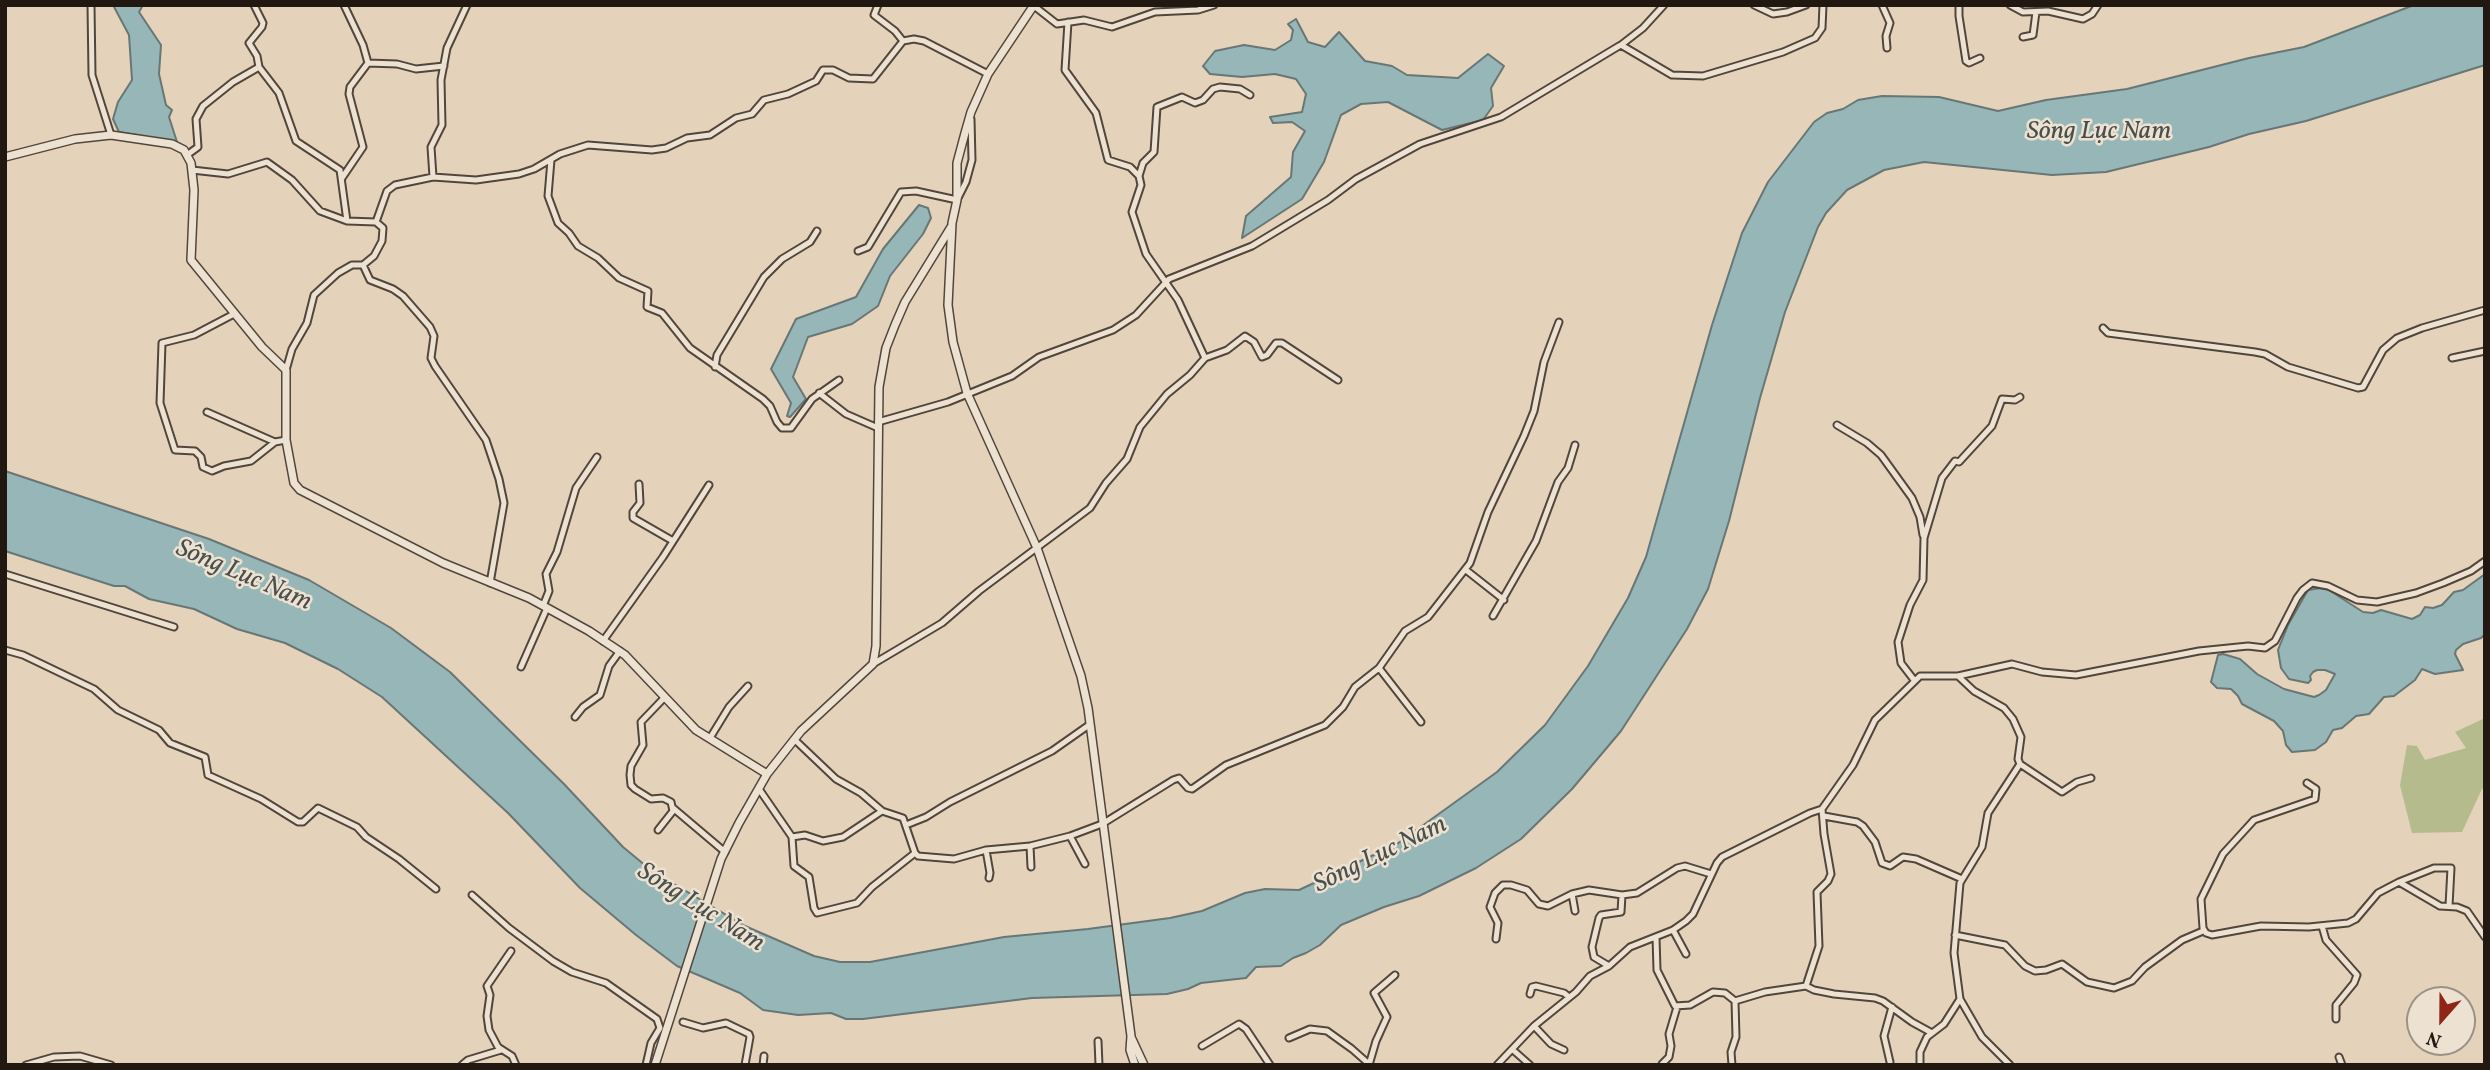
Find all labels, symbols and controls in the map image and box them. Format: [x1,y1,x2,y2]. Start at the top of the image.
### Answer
water label: Sông Lục Nam [2027,117,2171,149]
water label: Sông Lục Nam [170,534,316,620]
water label: Sông Lục Nam [1309,810,1453,902]
water label: Sông Lục Nam [631,858,769,960]
north arrow [2406,986,2476,1056]
text: N [2423,1024,2445,1053]

